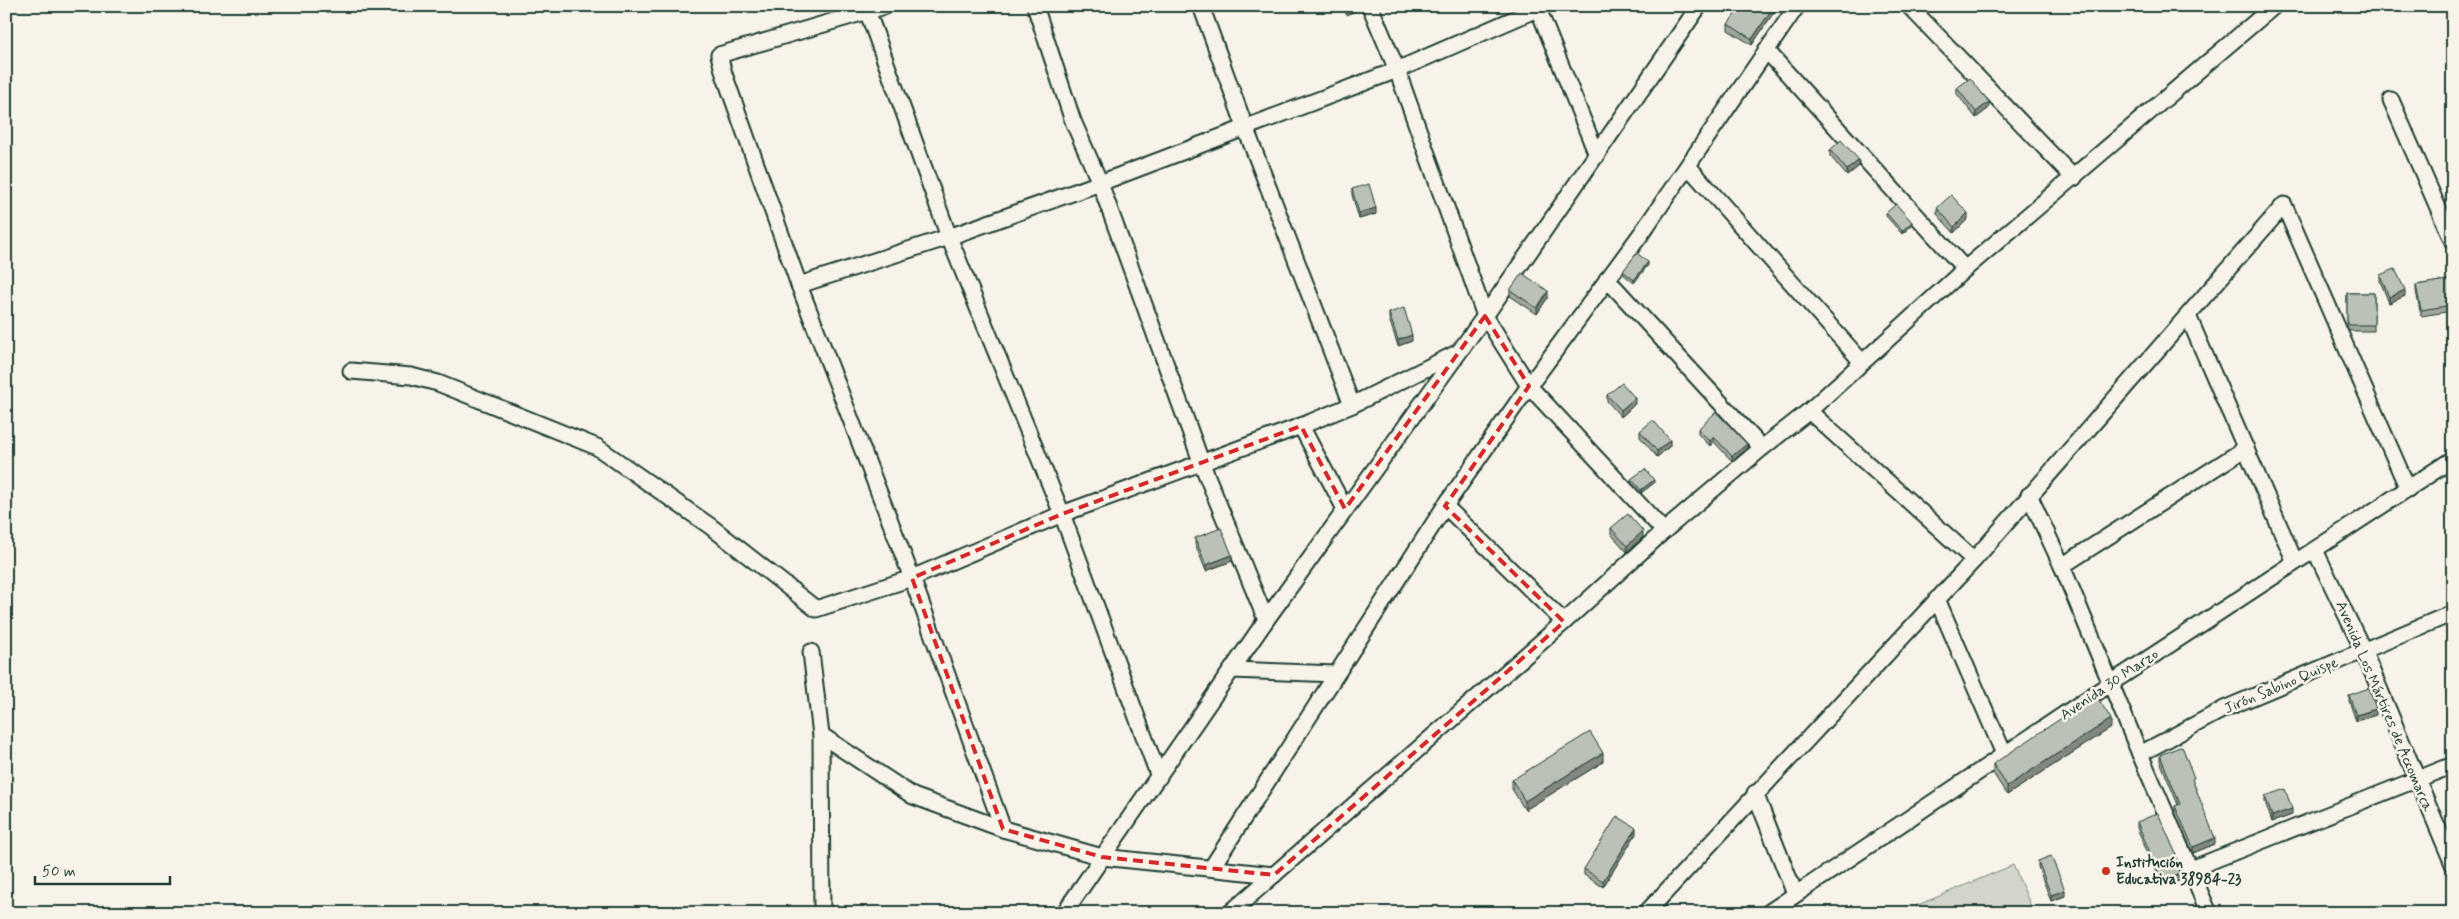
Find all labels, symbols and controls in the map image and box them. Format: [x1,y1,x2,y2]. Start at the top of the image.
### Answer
street label: Avenida Los Mártires de Accomarca [2331,598,2438,816]
street label: Avenida 30 Marzo [2056,644,2163,725]
street label: Jirón Sabino Quispe [2221,653,2342,719]
place label: Institución Educativa 38984-23 [2116,853,2242,890]
scale bar [35,854,170,886]
text: 50 m [42,862,76,882]
marker: Institución Educativa 38984-23 [2100,865,2112,877]

